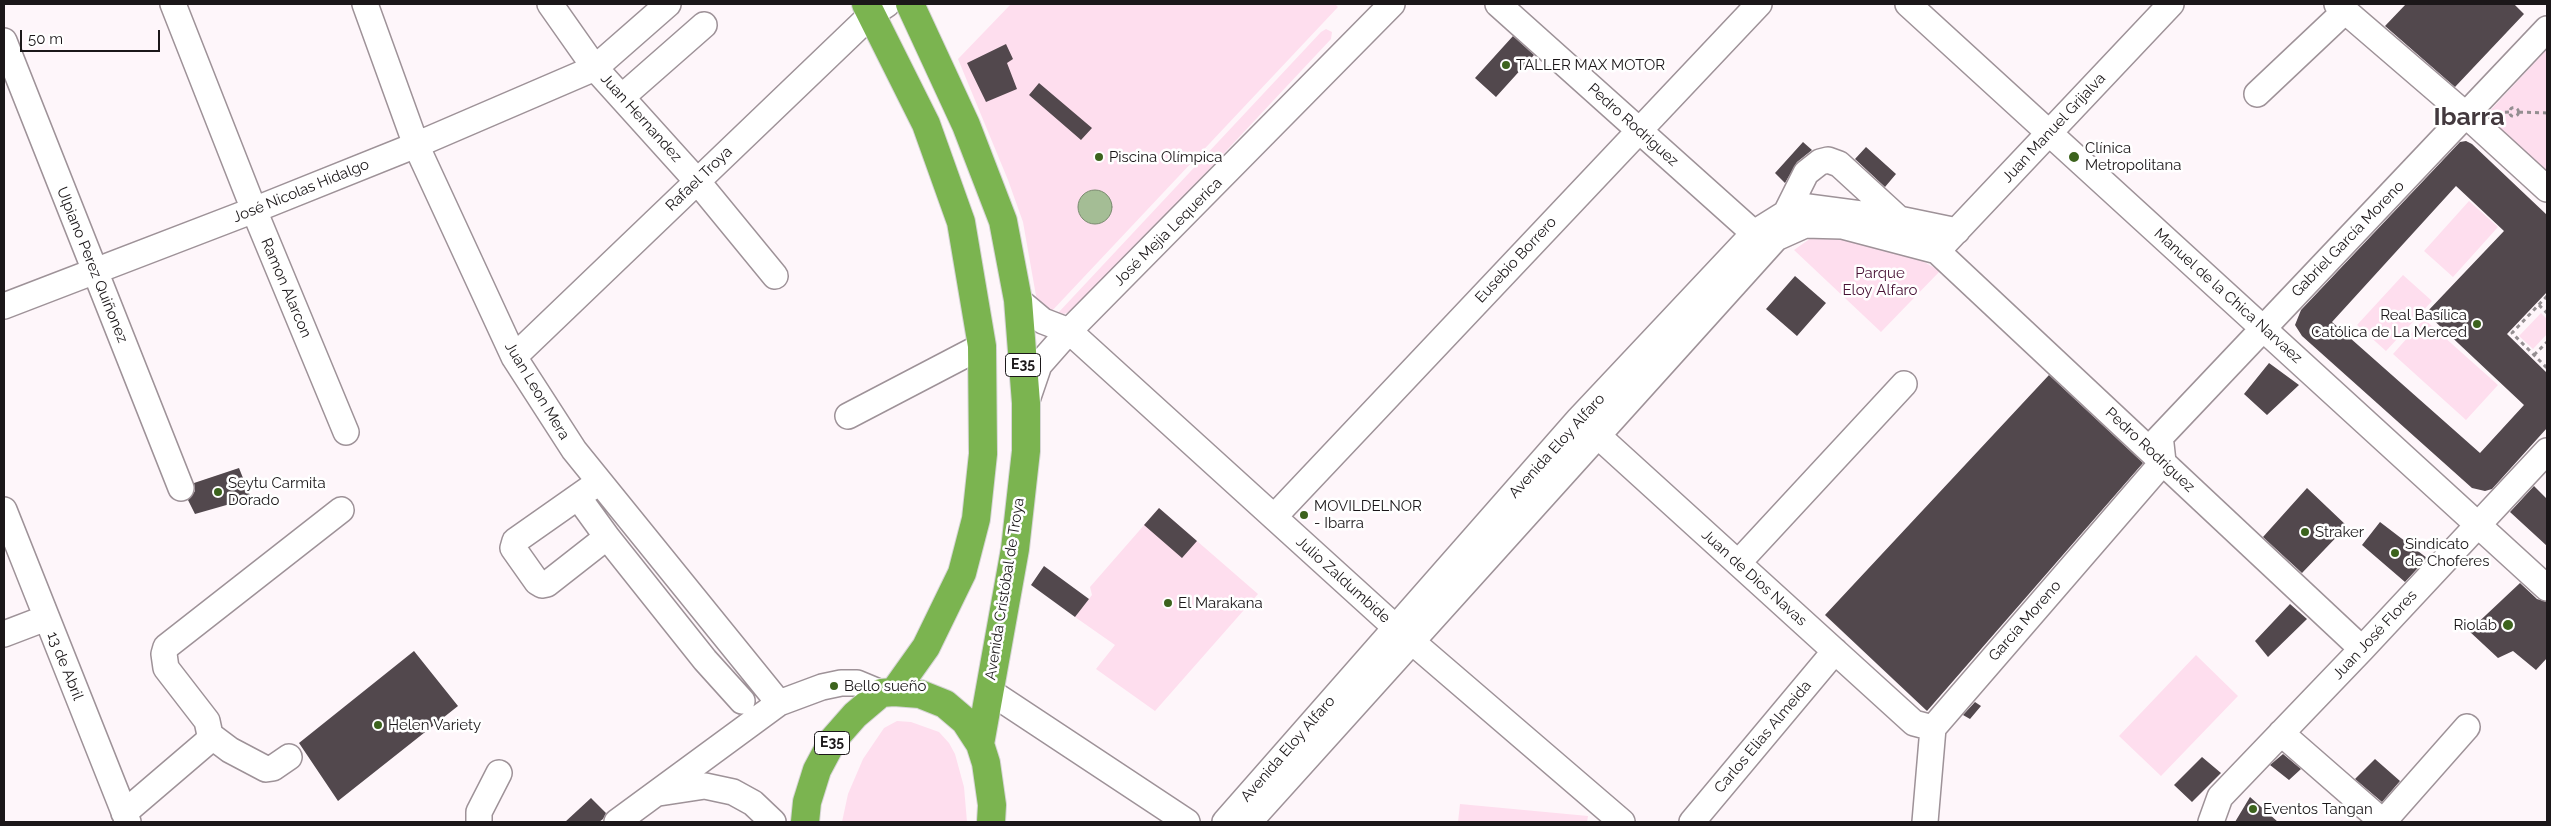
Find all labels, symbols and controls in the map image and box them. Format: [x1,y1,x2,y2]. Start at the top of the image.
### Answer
scale bar [22,20,162,52]
text: 50 m [28,30,63,48]
place label: TALLER MAX MOTOR [1516,56,1665,74]
marker: TALLER MAX MOTOR [1500,59,1512,71]
street label: Juan Hernandez [597,70,685,166]
street label: Juan Manuel Grijalva [1999,70,2109,186]
street label: Pedro Rodriguez [1584,80,1682,170]
district label: Ibarra [2434,102,2504,132]
place label: Clínica Metropolitana [2085,139,2181,174]
street label: Rafael Troya [662,143,736,215]
place label: Piscina Olímpica [1109,148,1222,166]
marker: Clínica Metropolitana [2067,150,2081,164]
marker: Piscina Olímpica [1093,151,1105,163]
street label: José Nicolas Hidalgo [230,155,372,227]
street label: José Mejia Lequerica [1110,174,1226,290]
street label: Gabriel García Moreno [2288,177,2408,301]
street label: Ulpiano Perez Quiñonez [53,185,131,345]
street label: Eusebio Borrero [1472,213,1560,307]
street label: Manuel de la Chica Narvaez [2150,225,2306,367]
street label: Ramon Alarcon [257,236,315,340]
park label: Parque Eloy Alfaro [1842,264,1918,299]
place label: Real Basílica Católica de La Merced [2311,306,2467,341]
marker: Real Basílica Católica de La Merced [2471,318,2483,330]
street label: Juan Leon Mera [501,339,573,443]
road number: E35 [1006,354,1040,376]
street label: Avenida Eloy Alfaro [1505,390,1609,502]
street label: Pedro Rodriguez [2102,404,2198,496]
place label: Seytu Carmita Dorado [228,474,326,509]
marker: Seytu Carmita Dorado [212,486,224,498]
street label: Avenida Cristóbal de Troya [982,497,1028,681]
place label: MOVILDELNOR - Ibarra [1314,497,1422,532]
marker: MOVILDELNOR - Ibarra [1298,509,1310,521]
place label: Straker [2315,523,2364,541]
street label: Juan de Dios Navas [1698,526,1810,630]
marker: Straker [2299,526,2311,538]
street label: Julio Zaldumbide [1292,533,1394,627]
place label: Sindicato de Choferes [2405,535,2489,570]
marker: Sindicato de Choferes [2389,547,2401,559]
street label: García Moreno [1985,577,2065,665]
street label: Juan José Flores [2329,587,2421,683]
place label: El Marakana [1178,594,1263,612]
marker: El Marakana [1162,597,1174,609]
place label: Riolab [2454,616,2497,634]
marker: Riolab [2501,618,2515,632]
street label: 13 de Abril [43,629,87,703]
place label: Bello sueño [844,677,926,695]
street label: Carlos Elias Almeida [1711,677,1815,797]
marker: Bello sueño [828,680,840,692]
street label: Avenida Eloy Alfaro [1237,692,1339,806]
place label: Helen Variety [388,716,481,734]
marker: Helen Variety [372,719,384,731]
road number: E35 [814,731,850,754]
place label: Eventos Tangan [2263,800,2373,818]
marker: Eventos Tangan [2247,803,2259,815]

